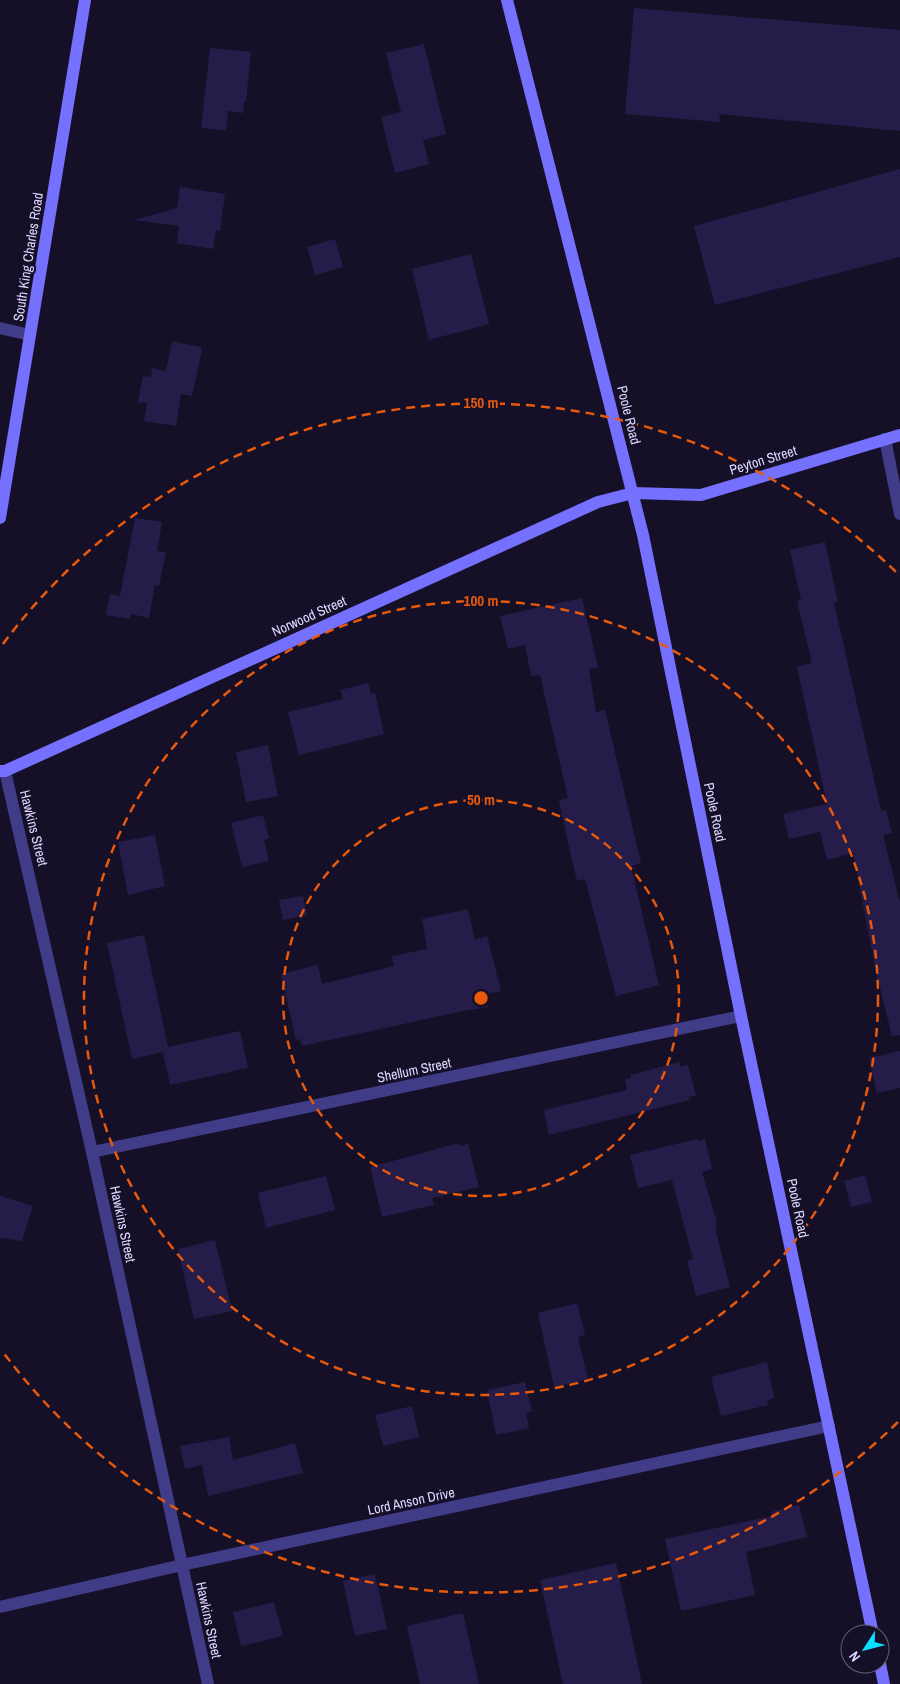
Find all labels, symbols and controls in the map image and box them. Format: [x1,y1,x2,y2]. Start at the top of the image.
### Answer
street label: South King Charles Road [9,191,47,323]
street label: Poole Road [613,384,645,446]
text: 150 m [464,392,498,413]
street label: Peyton Street [727,441,799,479]
text: 100 m [464,590,498,611]
street label: Norwood Street [269,592,349,640]
street label: Poole Road [700,781,730,843]
street label: Hawkins Street [16,788,52,868]
text: 50 m [467,789,495,810]
centre of rings [472,989,490,1007]
street label: Shellum Street [375,1053,453,1087]
street label: Poole Road [783,1177,813,1239]
street label: Hawkins Street [106,1184,140,1264]
street label: Lord Anson Drive [366,1483,456,1519]
street label: Hawkins Street [192,1580,226,1660]
north arrow [840,1624,890,1674]
text: N [845,1648,864,1665]

